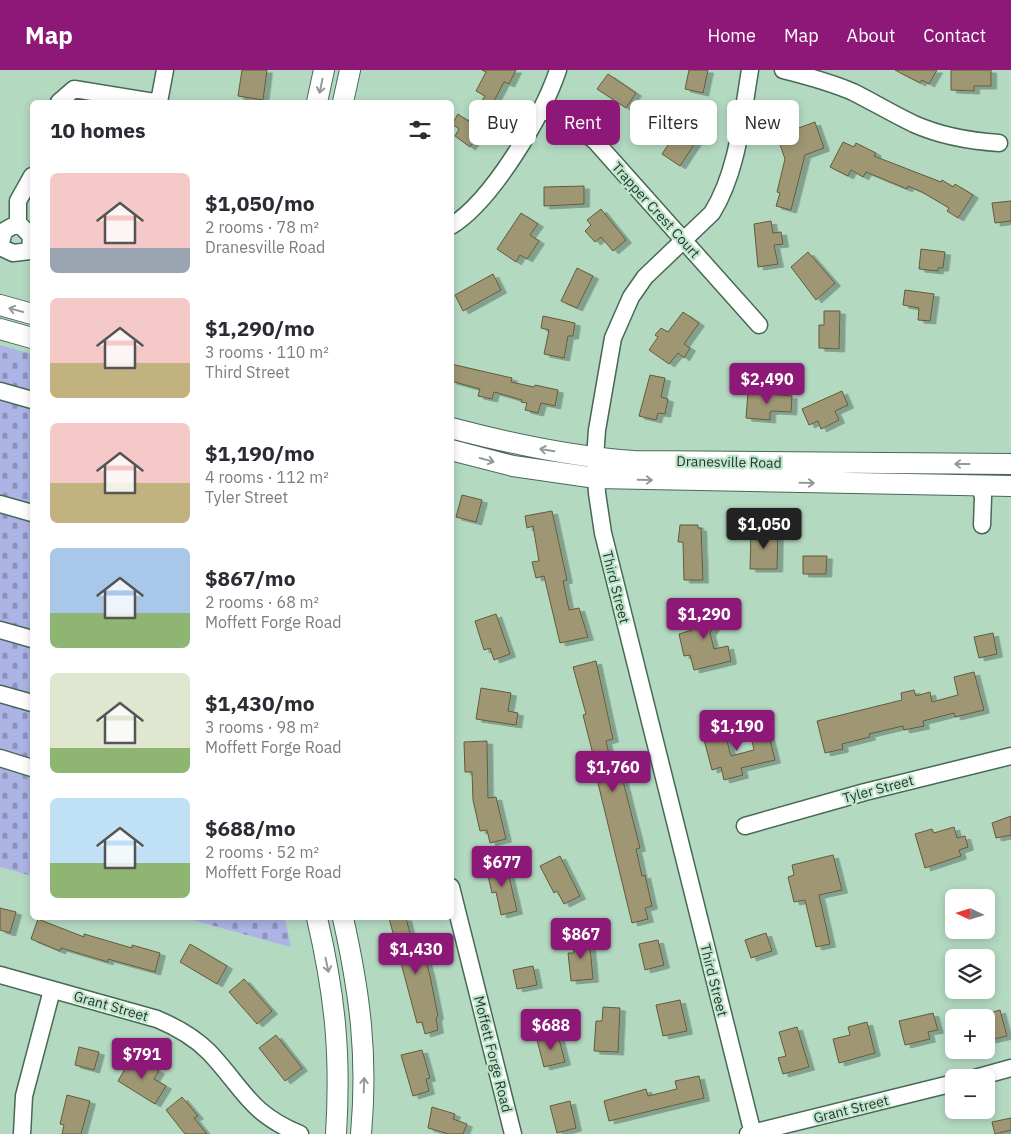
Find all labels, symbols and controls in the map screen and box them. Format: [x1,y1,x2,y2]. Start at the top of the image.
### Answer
text: Map [25,19,73,51]
text: Home [708,24,756,47]
text: Map [784,24,819,47]
text: About [847,24,895,47]
text: Contact [923,24,986,47]
one-way arrow [316,78,325,94]
chip: Buy [469,100,536,145]
chip: Rent [546,100,620,145]
chip: Filters [630,100,717,145]
chip: New [727,100,799,145]
text: 10 homes [50,116,146,144]
icon: filters [406,116,434,144]
street label: Trapper Crest Court [608,158,704,262]
text: $1,050/mo [205,189,315,217]
icon: home [90,193,150,253]
text: 2 rooms · 78 m² [205,217,319,237]
text: Dranesville Road [205,237,325,257]
one-way arrow [9,305,25,314]
text: $1,290/mo [205,314,315,342]
icon: home [90,318,150,378]
text: 3 rooms · 110 m² [205,342,329,362]
text: Third Street [205,362,290,382]
pin: $2,490 [726,362,808,405]
text: $2,490 [741,369,793,389]
text: $1,190/mo [205,439,315,467]
icon: home [90,443,150,503]
one-way arrow [539,445,555,455]
street label: Dranesville Road [676,452,782,472]
one-way arrow [479,455,495,465]
one-way arrow [955,459,971,469]
text: 4 rooms · 112 m² [205,467,329,487]
one-way arrow [636,475,652,485]
one-way arrow [798,478,815,488]
text: Tyler Street [205,487,288,507]
pin: $1,050 [723,508,805,550]
text: $1,050 [738,514,790,534]
street label: Third Street [598,549,634,625]
text: $867/mo [205,564,296,592]
icon: home [90,568,150,628]
text: 2 rooms · 68 m² [205,592,319,612]
pin: $1,290 [663,598,745,640]
text: $1,290 [678,604,730,624]
text: Moffett Forge Road [205,612,342,632]
text: $1,430/mo [205,689,315,717]
icon: home [90,693,150,753]
pin: $1,190 [696,710,778,752]
text: $1,190 [711,716,763,736]
text: 3 rooms · 98 m² [205,717,319,737]
text: Moffett Forge Road [205,737,342,757]
pin: $1,760 [572,750,654,793]
text: $1,760 [587,757,639,777]
street label: Tyler Street [841,771,916,807]
text: $688/mo [205,814,296,842]
icon: home [90,818,150,878]
text: 2 rooms · 52 m² [205,842,319,862]
pin: $677 [472,846,532,888]
text: $677 [483,852,521,872]
text: Moffett Forge Road [205,862,342,882]
north arrow [945,889,995,939]
map controls [945,889,995,1119]
pin: $867 [551,918,611,960]
text: $867 [562,924,600,944]
pin: $1,430 [375,932,457,975]
text: $1,430 [390,939,442,959]
street label: Third Street [696,942,732,1018]
button: layers [945,949,995,999]
one-way arrow [323,957,332,973]
street label: Grant Street [72,987,150,1025]
street label: Moffett Forge Road [470,994,516,1114]
pin: $688 [521,1008,581,1051]
button: + [945,1009,995,1059]
text: $688 [532,1015,570,1035]
pin: $791 [112,1038,172,1080]
text: $791 [123,1044,161,1064]
button: − [945,1069,995,1119]
one-way arrow [360,1078,369,1094]
street label: Grant Street [812,1091,891,1127]

